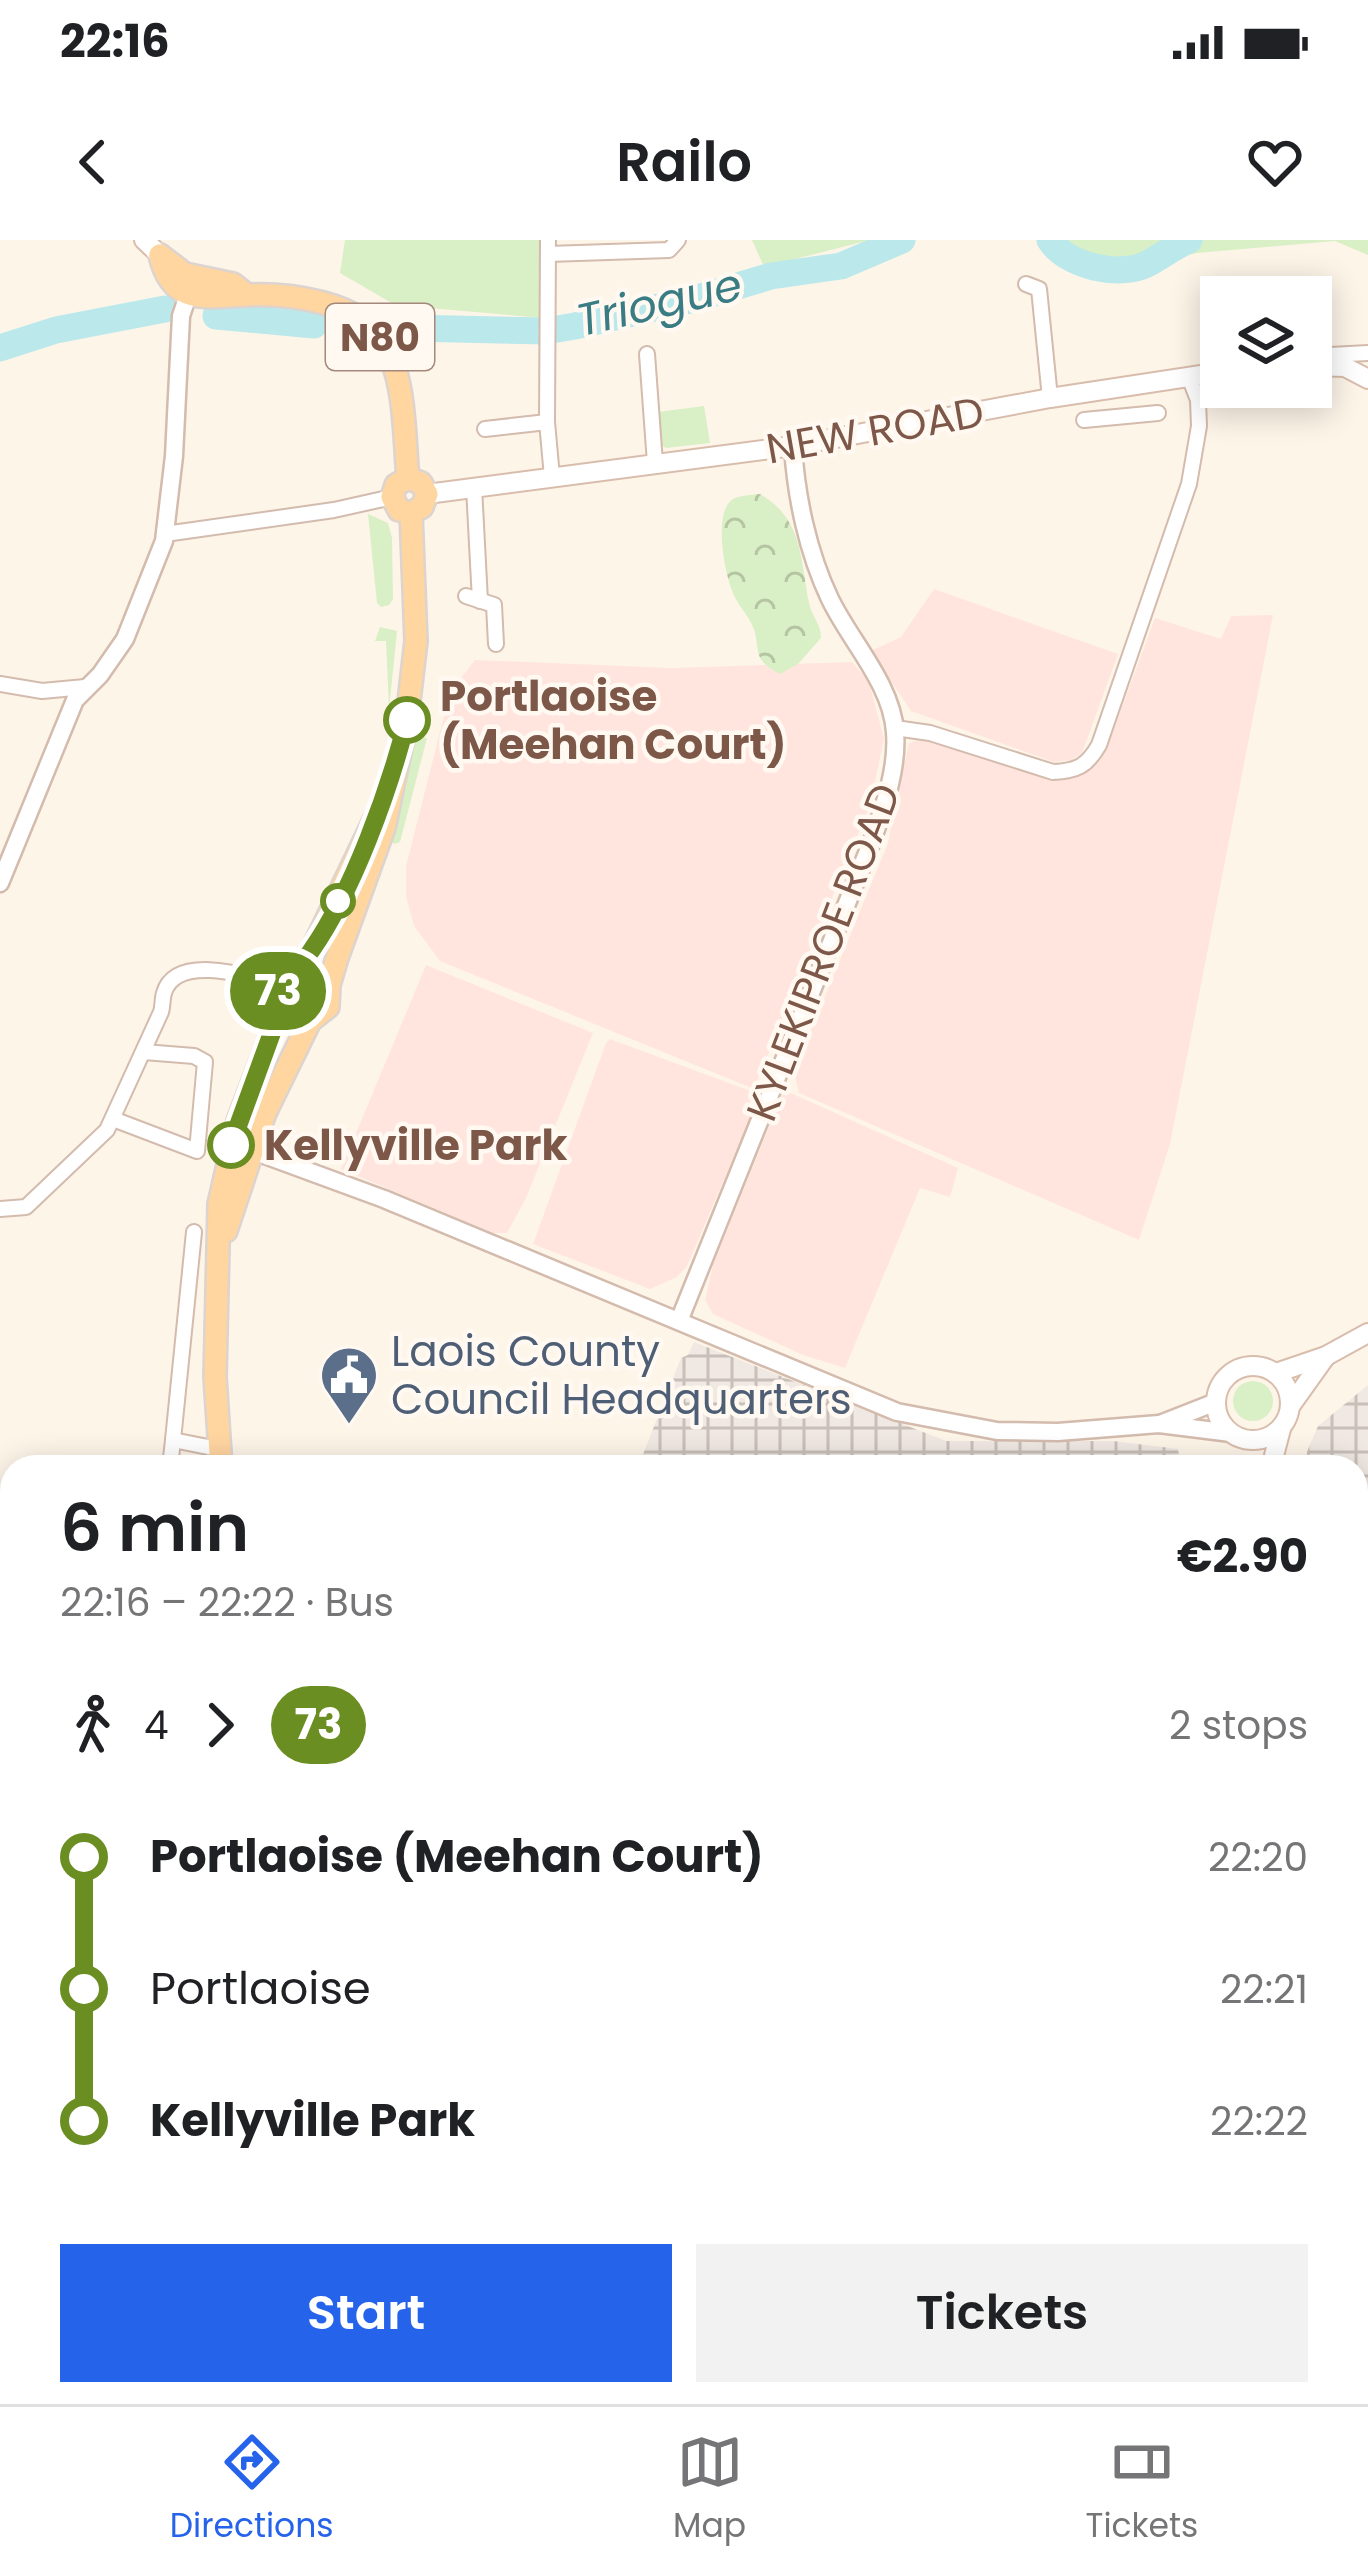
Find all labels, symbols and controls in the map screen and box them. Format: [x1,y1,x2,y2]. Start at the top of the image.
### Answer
text: 22:16 [60,10,170,73]
text: Railo [616,124,752,200]
icon: back [60,129,126,195]
icon: heart [1242,129,1308,195]
water label: Triogue [570,253,748,352]
map controls [1200,276,1332,408]
button: layers [1200,276,1332,408]
road number: N80 [326,304,434,370]
street label: NEW ROAD [762,382,988,479]
place label: Portlaoise (Meehan Court) [440,667,787,774]
marker: Portlaoise (Meehan Court) [385,698,429,742]
street label: KYLEKIPROE ROAD [732,775,915,1129]
unlabelled marker [322,885,354,917]
line badge: 73 [224,952,332,1030]
text: 73 [254,961,302,1020]
place label: Kellyville Park [264,1116,567,1175]
marker: Kellyville Park [209,1123,253,1167]
place label: Laois County Council Headquarters [391,1322,852,1429]
public building icon: Laois County Council Headquarters [318,1344,380,1426]
text: 6 min [60,1482,249,1574]
text: €2.90 [1177,1525,1308,1588]
text: 22:16 – 22:22 · Bus [60,1575,394,1630]
icon: walk [60,1692,126,1758]
icon: forward [187,1692,253,1758]
text: 73 [295,1695,342,1754]
text: 4 [144,1698,169,1753]
text: 2 stops [1169,1698,1308,1753]
text: Portlaoise (Meehan Court) [150,1825,764,1888]
text: 22:20 [1208,1830,1308,1885]
text: Portlaoise [150,1957,371,2020]
text: 22:21 [1220,1962,1308,2017]
text: Kellyville Park [150,2089,475,2152]
text: 22:22 [1210,2094,1308,2149]
button: Start [60,2244,672,2382]
button: Tickets [696,2244,1308,2382]
tab: Directions [170,2429,334,2551]
tab: Map [673,2429,746,2551]
tab: Tickets [1086,2429,1198,2551]

